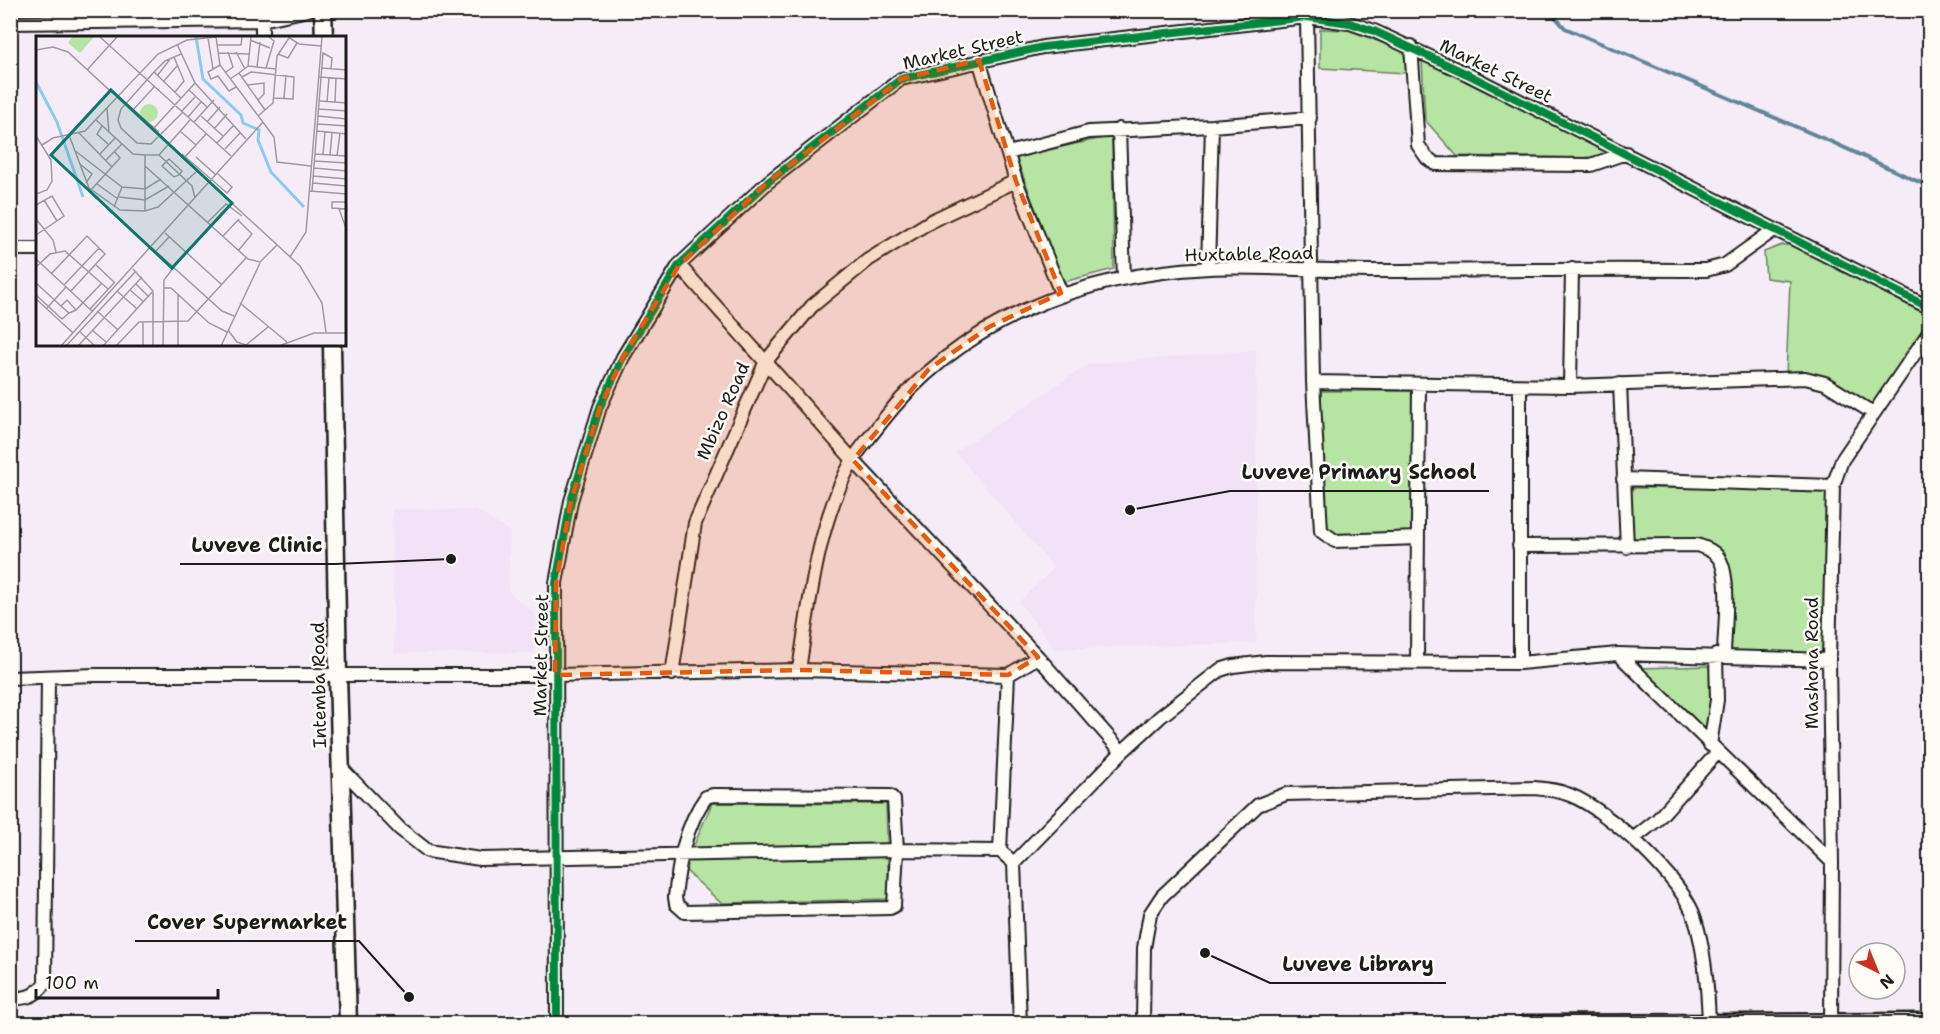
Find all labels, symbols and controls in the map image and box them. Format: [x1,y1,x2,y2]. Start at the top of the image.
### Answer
street label: Market Street [901,24,1026,75]
street label: Market Street [1436,33,1556,109]
inset map [36,36,346,346]
street label: Huxtable Road [1184,241,1314,267]
street label: Mbizo Road [691,358,755,464]
callout: Luveve Primary School [1230,453,1489,491]
text: Luveve Primary School [1242,459,1476,485]
callout: Luveve Clinic [180,526,335,564]
text: Luveve Clinic [191,532,323,558]
street label: Market Street [528,593,554,717]
street label: Mashona Road [1800,597,1824,729]
street label: Intemba Road [306,622,332,748]
callout: Cover Supermarket [135,903,359,941]
text: Cover Supermarket [147,909,347,935]
north arrow [1847,941,1907,1001]
callout: Luveve Library [1270,945,1446,983]
text: Luveve Library [1282,951,1434,977]
scale bar [36,962,218,1000]
text: N [1875,970,1899,994]
text: 100 m [45,971,99,995]

